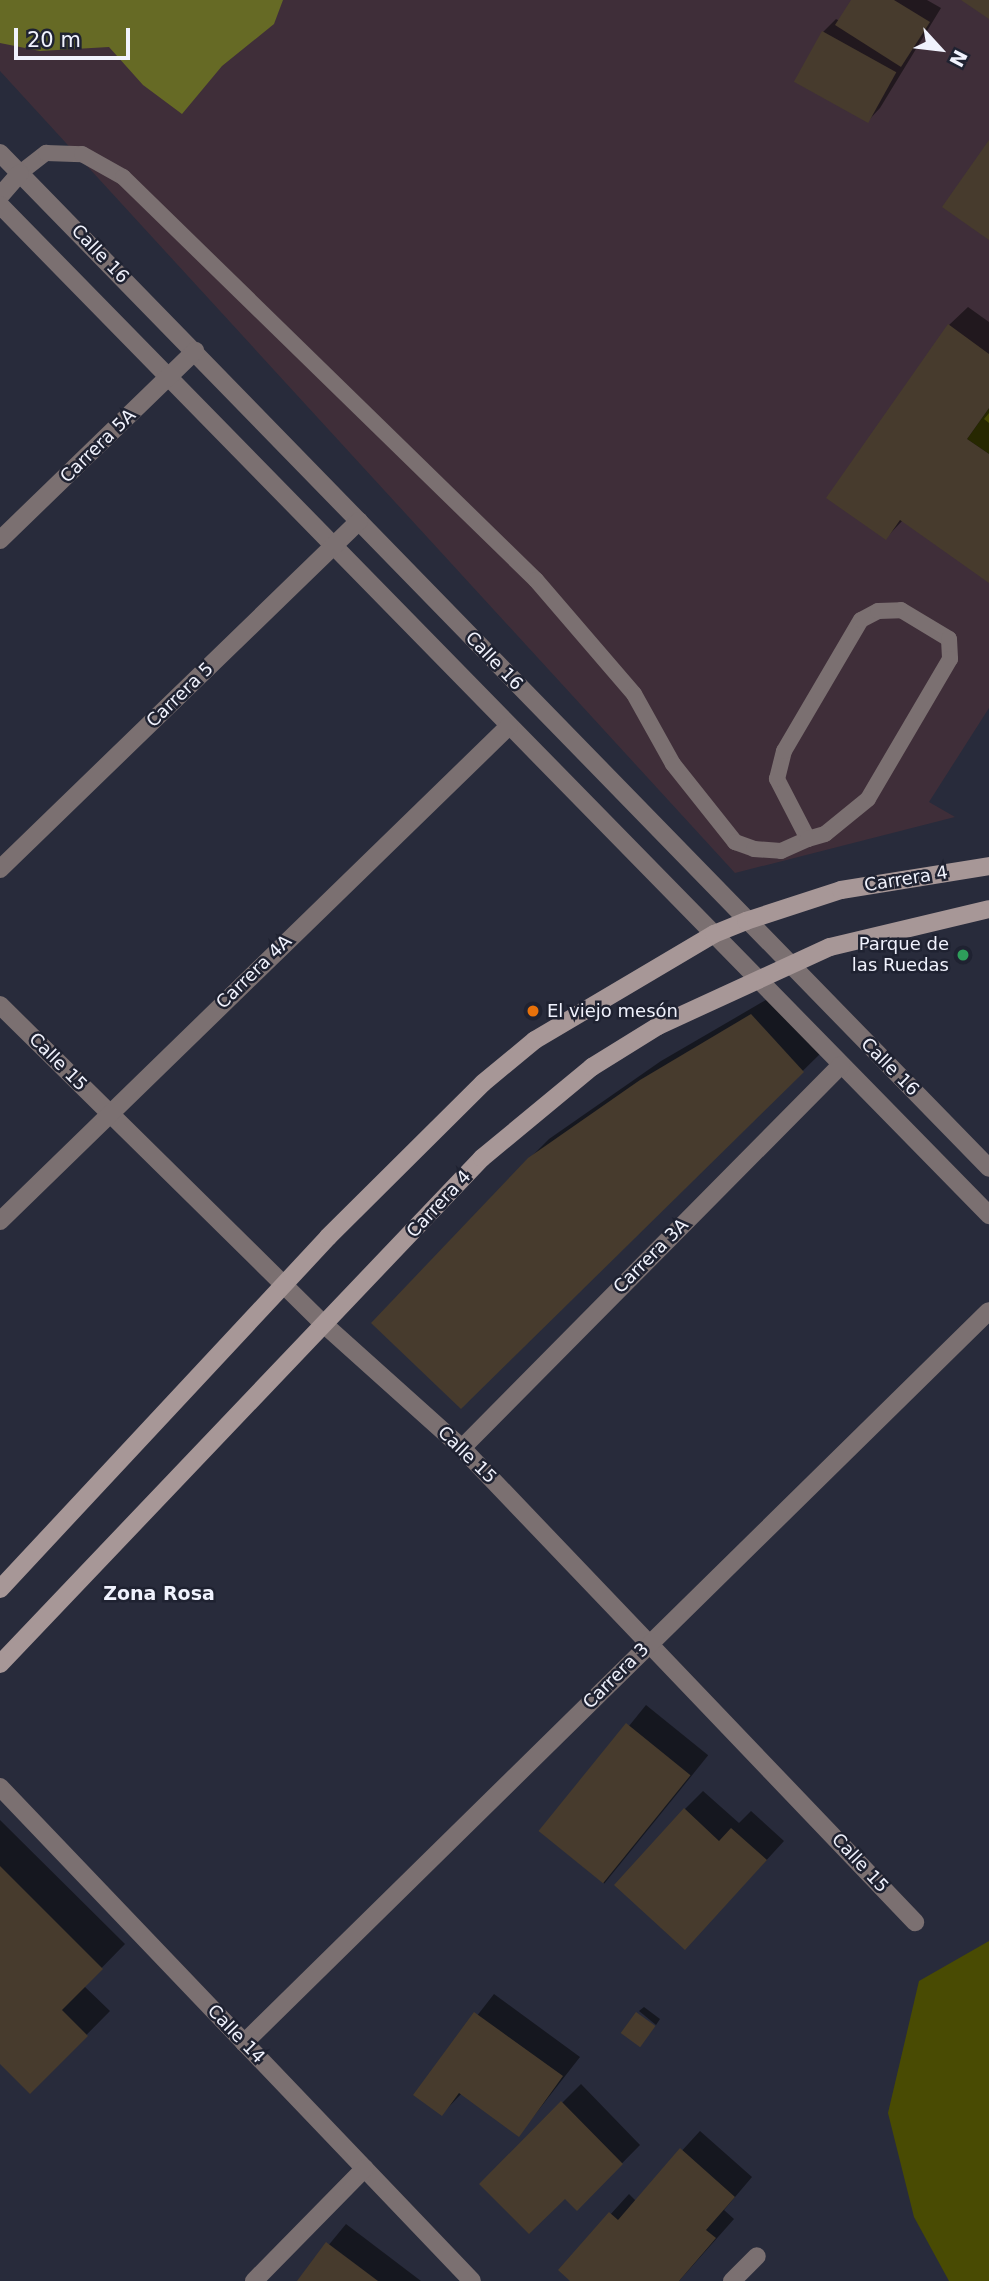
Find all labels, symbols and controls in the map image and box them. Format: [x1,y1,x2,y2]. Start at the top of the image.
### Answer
scale bar [18,14,133,58]
north arrow [905,14,975,84]
text: 20 m [27,28,81,52]
text: N [945,46,972,71]
street label: Calle 16 [67,220,133,288]
street label: Carrera 5A [56,405,140,487]
street label: Calle 16 [461,627,527,695]
street label: Carrera 5 [142,658,218,732]
street label: Carrera 4 [863,862,949,896]
street label: Carrera 4A [212,931,296,1013]
place label: Parque de las Ruedas [852,934,949,976]
marker: Parque de las Ruedas [955,947,971,963]
place label: El viejo mesón [547,1000,678,1022]
marker: El viejo mesón [525,1003,541,1019]
street label: Calle 15 [24,1028,92,1096]
street label: Calle 16 [856,1033,924,1101]
street label: Carrera 4 [402,1166,476,1242]
street label: Carrera 3A [609,1214,693,1298]
street label: Calle 15 [433,1422,501,1488]
district label: Zona Rosa [103,1583,215,1605]
street label: Carrera 3 [579,1639,653,1713]
street label: Calle 15 [827,1829,893,1897]
street label: Calle 14 [203,2000,269,2068]

